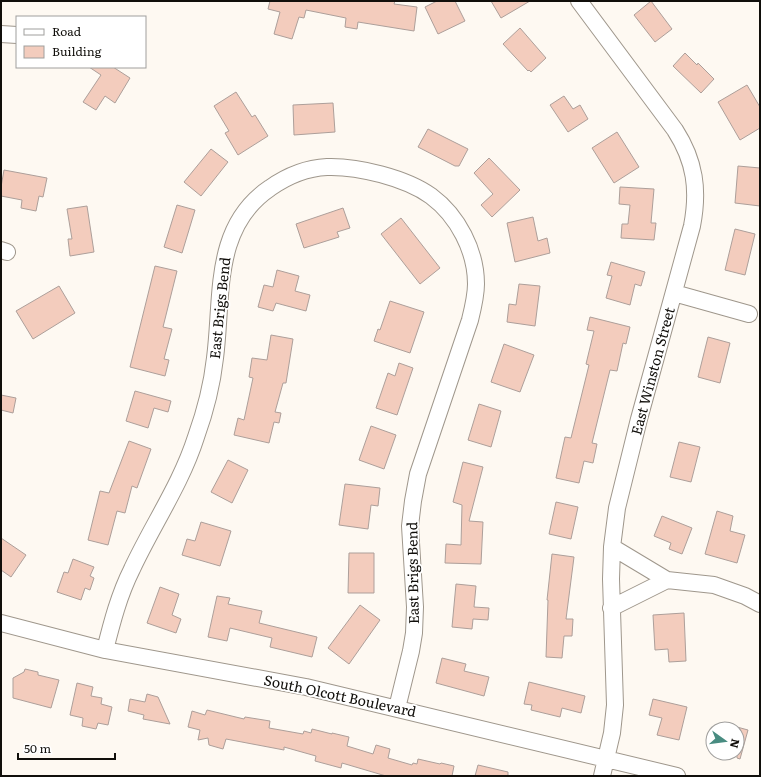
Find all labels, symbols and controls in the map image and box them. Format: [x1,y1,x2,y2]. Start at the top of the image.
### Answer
legend [16,16,146,68]
text: Road [52,22,82,40]
text: Building [52,42,102,60]
street label: East Brigs Bend [204,256,234,360]
street label: East Winston Street [625,304,679,437]
street label: East Brigs Bend [401,521,423,624]
street label: South Olcott Boulevard [262,669,419,721]
north arrow [705,721,745,761]
scale bar [18,735,115,761]
text: N [727,737,745,750]
text: 50 m [24,739,51,757]

